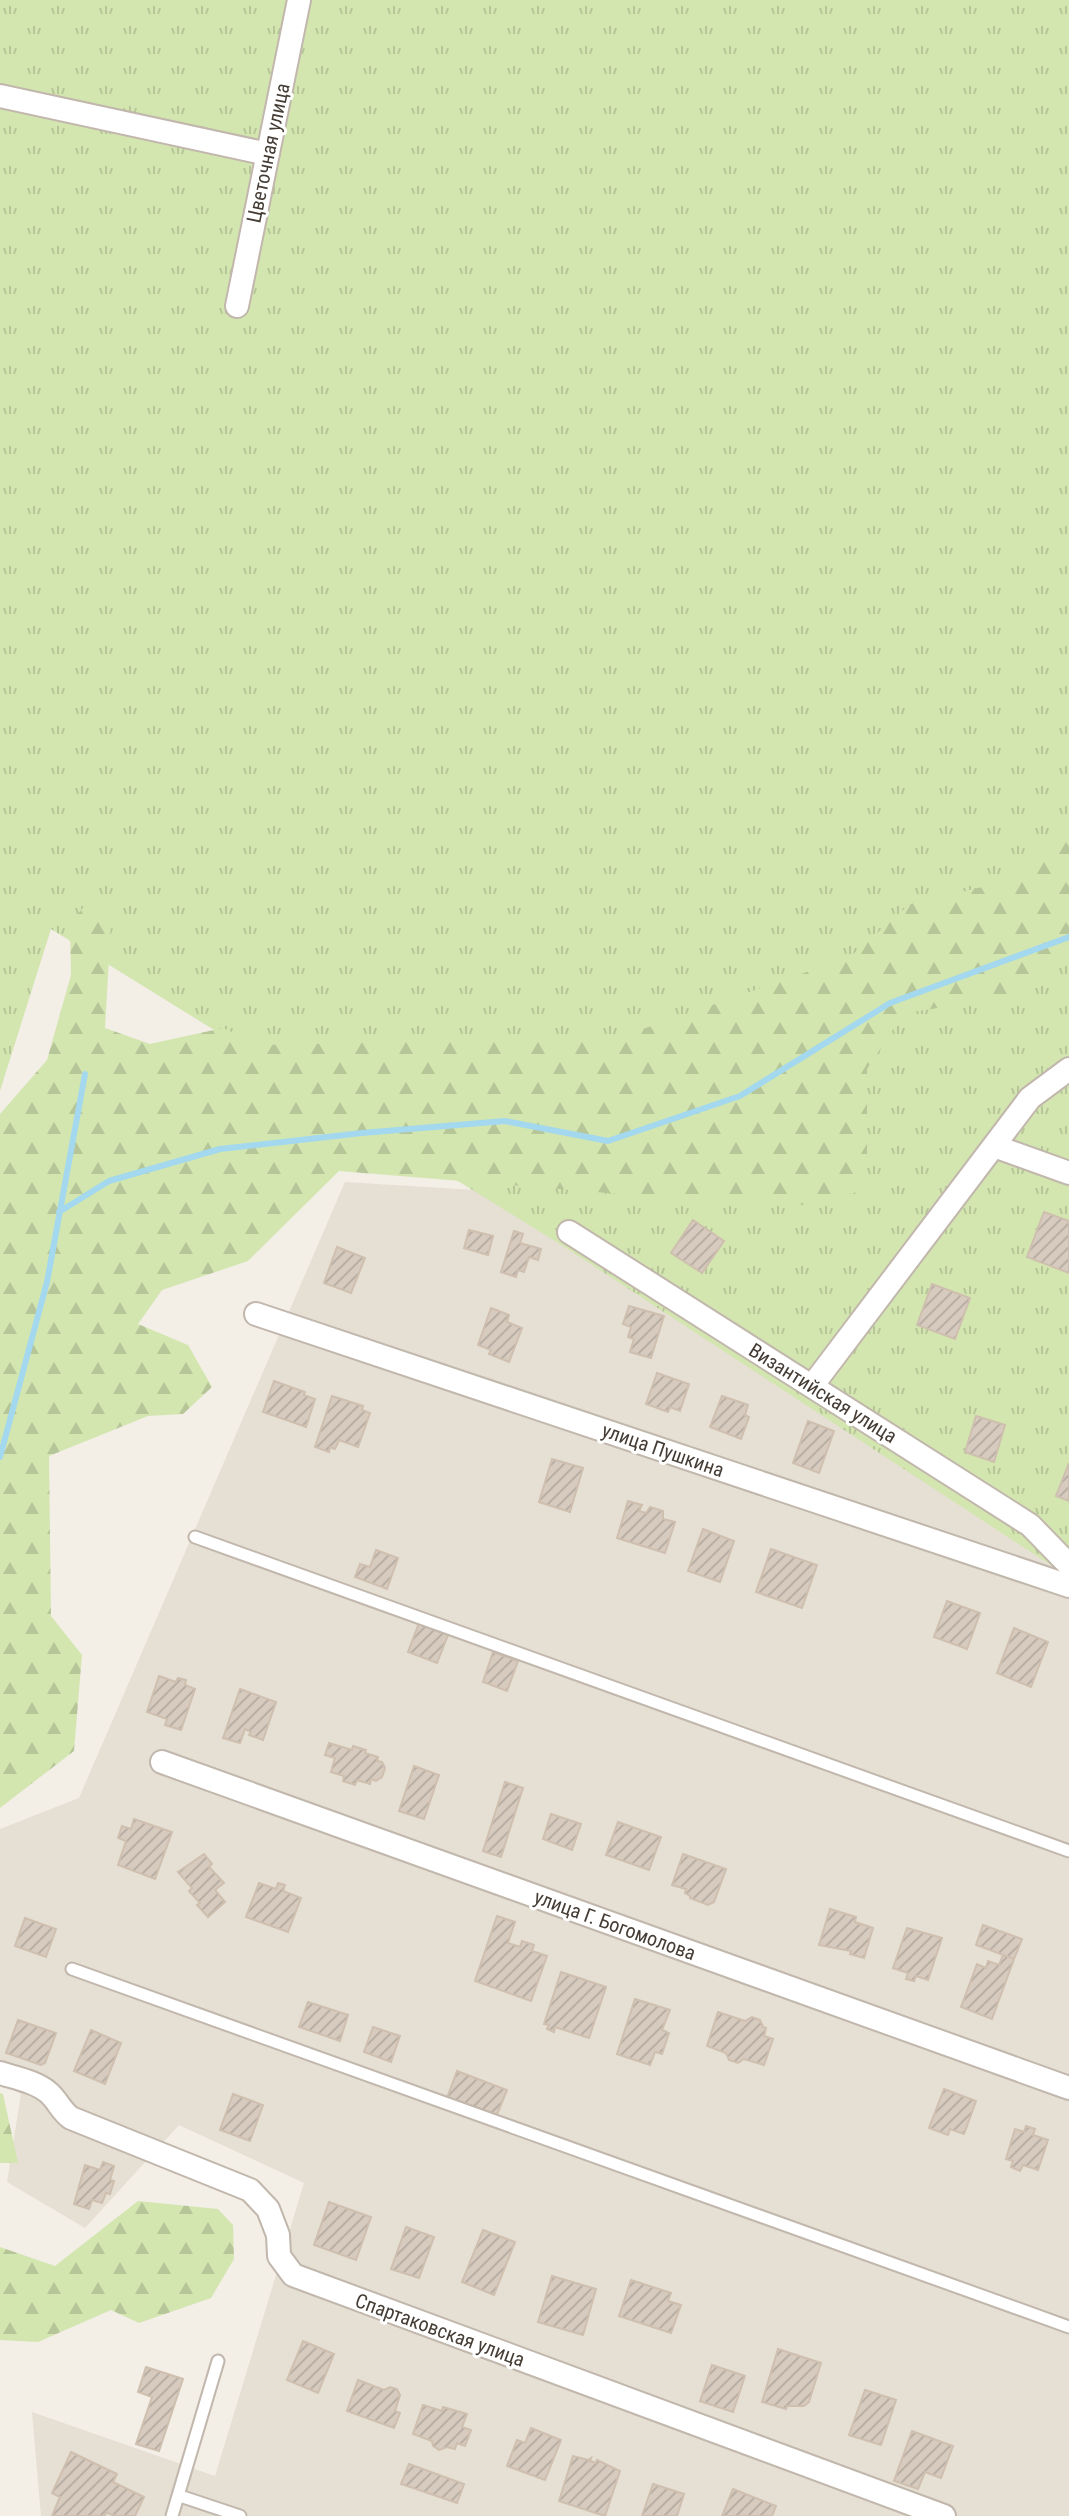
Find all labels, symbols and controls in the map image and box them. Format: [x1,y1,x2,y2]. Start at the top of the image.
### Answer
street label: Цветочная улица [241,81,295,225]
street label: Византийская улица [745,1338,901,1448]
street label: улица Пушкина [599,1418,727,1482]
street label: улица Г. Богомолова [531,1885,699,1965]
street label: Спартаковская улица [352,2288,528,2372]

